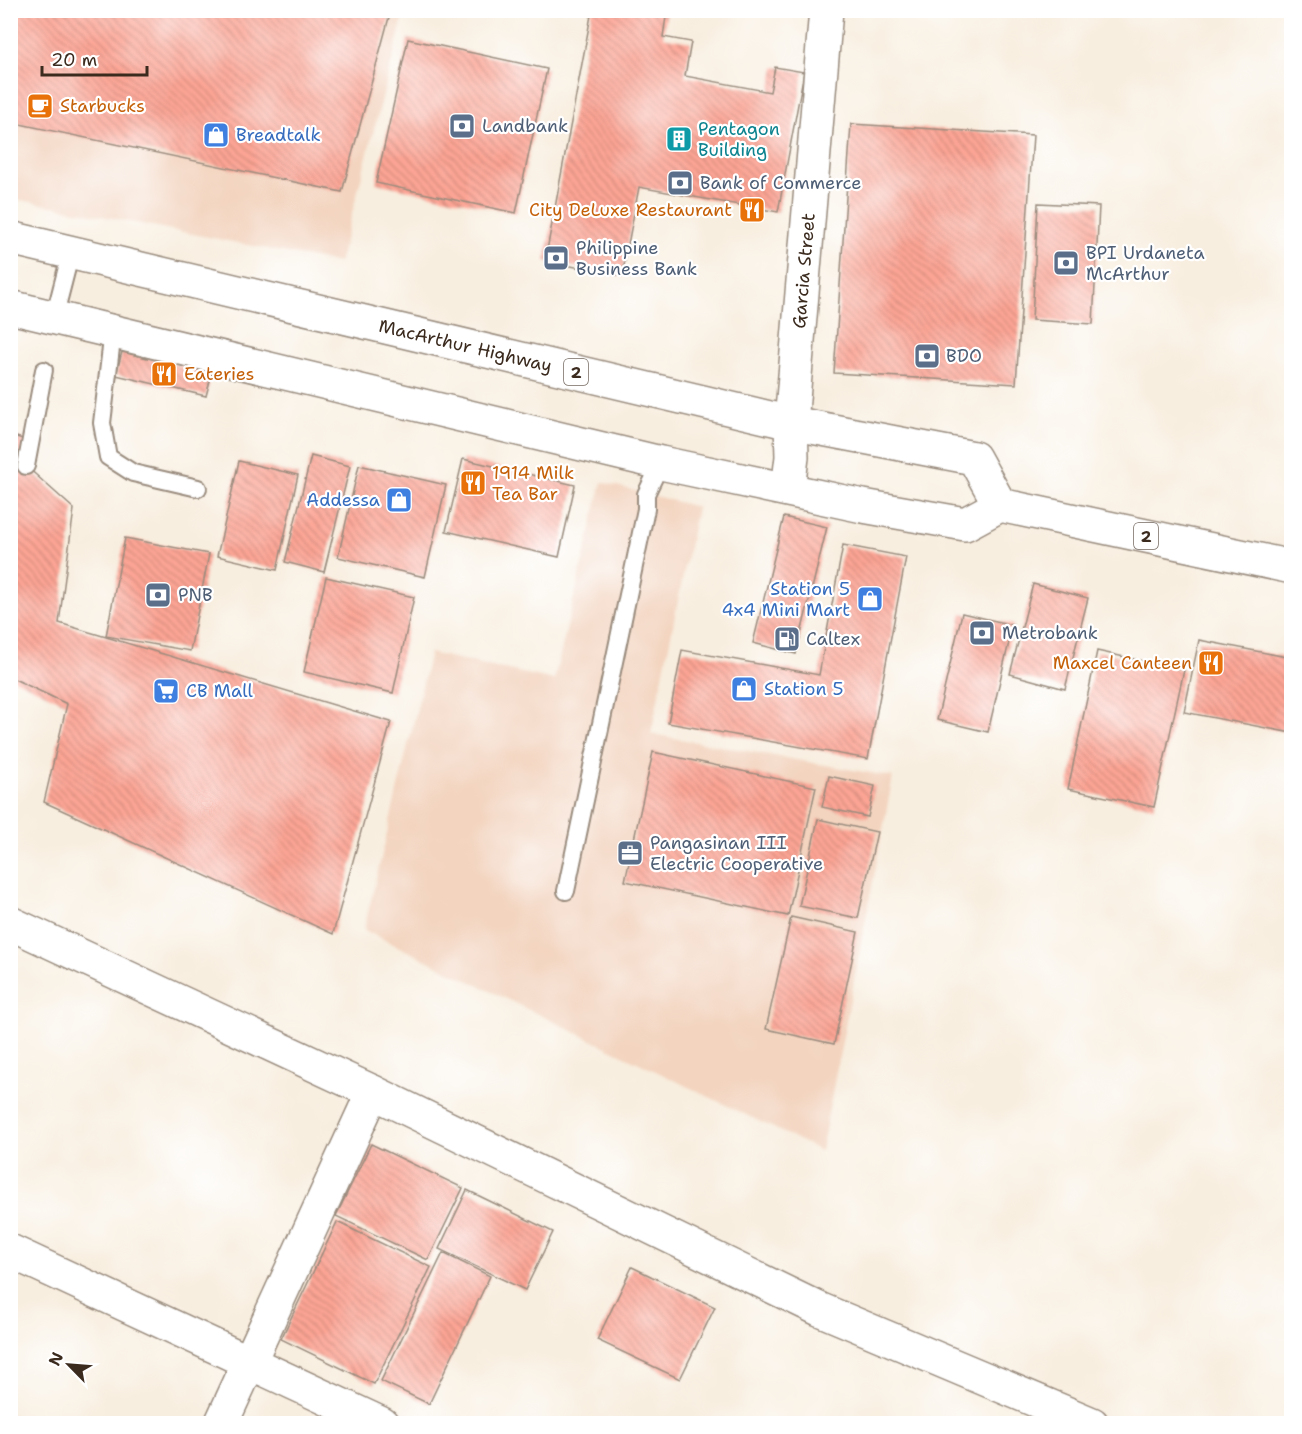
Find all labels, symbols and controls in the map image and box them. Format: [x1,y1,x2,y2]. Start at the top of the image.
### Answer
scale bar [42,39,147,77]
text: 20 m [51,48,97,72]
cafe icon: Starbucks [25,91,55,121]
place label: Starbucks [60,94,145,118]
bank icon: Landbank [447,111,477,141]
place label: Landbank [482,114,568,138]
place label: Pentagon Building [698,117,780,162]
shop icon: Breadtalk [201,120,231,150]
place label: Breadtalk [236,123,321,147]
building icon: Pentagon Building [664,124,694,154]
bank icon: Bank of Commerce [665,168,695,198]
place label: Bank of Commerce [700,171,861,195]
restaurant icon: City DeLuxe Restaurant [737,195,767,225]
place label: City DeLuxe Restaurant [529,198,732,222]
street label: Garcia Street [787,212,821,329]
place label: Philippine Business Bank [576,236,697,281]
place label: BPI Urdaneta McArthur [1086,241,1205,286]
bank icon: Philippine Business Bank [541,243,571,273]
bank icon: BPI Urdaneta McArthur [1051,248,1081,278]
street label: MacArthur Highway [376,314,555,378]
bank icon: BDO [912,341,942,371]
place label: BDO [946,344,982,368]
restaurant icon: Eateries [149,359,179,389]
road number: 2 [564,359,588,385]
place label: Eateries [184,362,255,386]
place label: 1914 Milk Tea Bar [492,461,574,506]
restaurant icon: 1914 Milk Tea Bar [458,468,488,498]
shop icon: Addessa [384,485,414,515]
place label: Addessa [306,488,380,512]
road number: 2 [1134,523,1158,549]
place label: Station 5 4x4 Mini Mart [721,577,850,622]
bank icon: PNB [143,580,173,610]
place label: PNB [178,583,213,607]
shop icon: Station 5 4x4 Mini Mart [855,584,885,614]
bank icon: Metrobank [967,618,997,648]
place label: Metrobank [1002,621,1098,645]
fuel station icon: Caltex [772,624,802,654]
place label: Caltex [806,627,860,651]
restaurant icon: Maxcel Canteen [1196,648,1226,678]
place label: Maxcel Canteen [1053,651,1192,675]
shop icon: Station 5 [729,674,759,704]
supermarket icon: CB Mall [151,676,181,706]
place label: Station 5 [764,677,844,701]
place label: CB Mall [186,679,254,703]
place label: Pangasinan III Electric Cooperative [650,831,823,876]
office icon: Pangasinan III Electric Cooperative [615,838,645,868]
north arrow [39,1335,99,1395]
text: N [44,1349,68,1369]

